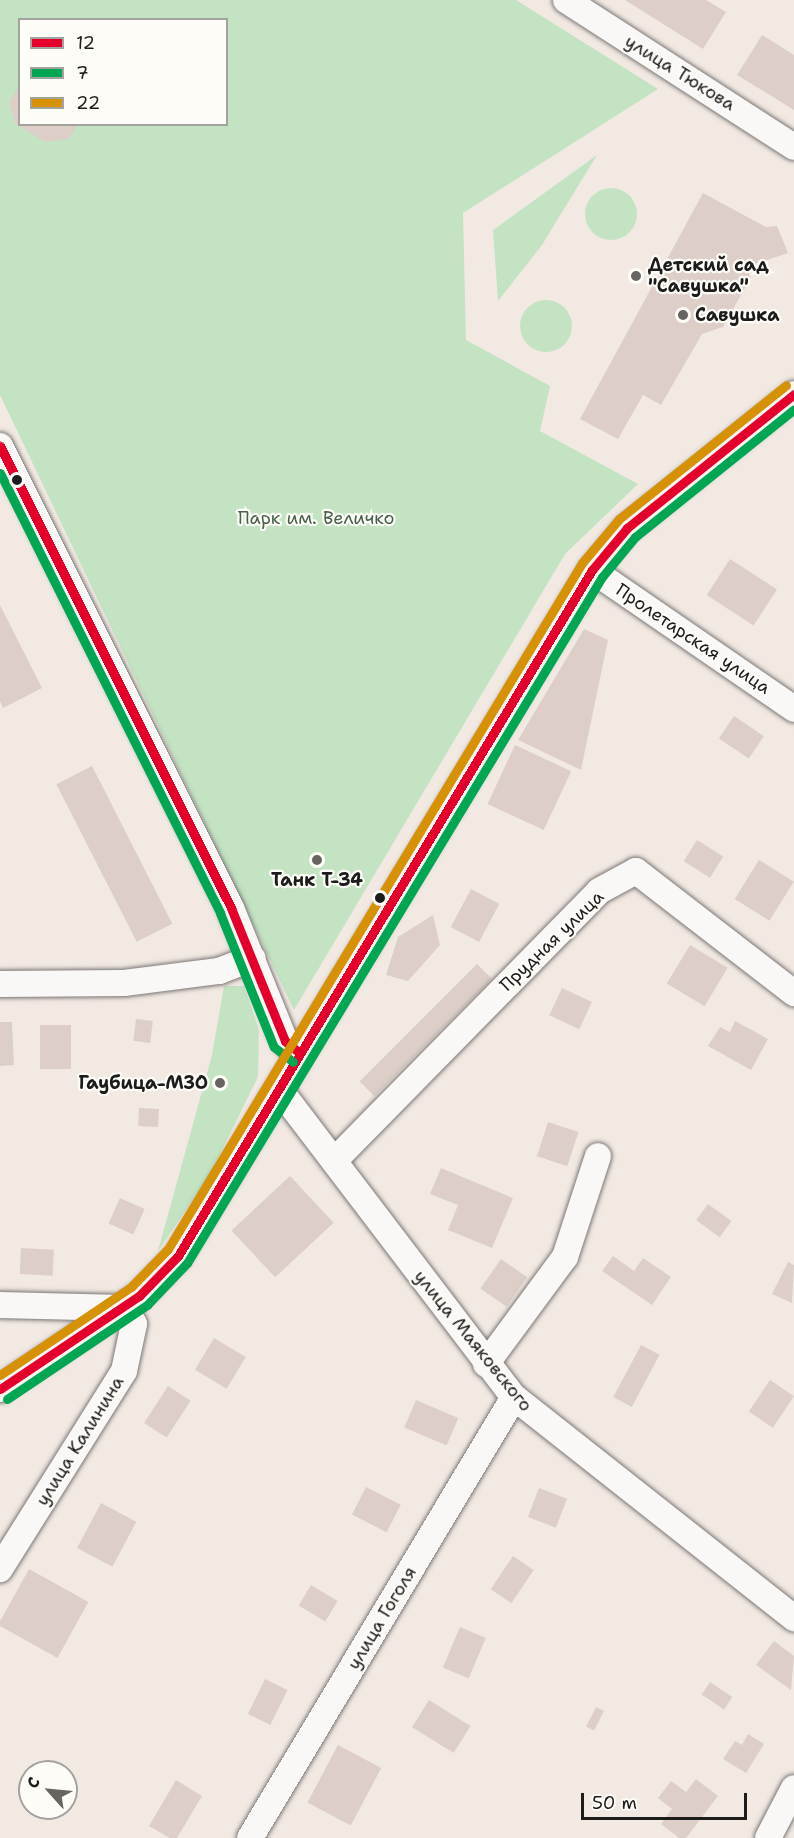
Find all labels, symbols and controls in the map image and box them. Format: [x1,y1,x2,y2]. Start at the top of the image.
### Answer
legend [18,18,228,126]
text: 12 [76,31,95,55]
street label: улица Тюкова [621,31,739,115]
text: 7 [76,61,89,85]
text: 22 [76,91,100,115]
place label: Детский сад "Савушка" [648,255,769,298]
marker: Детский сад "Савушка" [629,269,643,283]
place label: Савушка [695,304,780,326]
marker: Савушка [676,308,690,322]
unlabelled marker [11,474,23,486]
park label: Парк им. Величко [238,507,394,529]
street label: Пролетарская улица [612,579,774,699]
marker: Танк Т-34 [310,853,324,867]
place label: Танк Т-34 [271,869,363,891]
street label: Прудная улица [496,886,608,996]
unlabelled marker [374,892,386,904]
place label: Гаубица-МЗО [78,1072,208,1094]
marker: Гаубица-МЗО [213,1076,227,1090]
street label: улица Маяковского [409,1266,537,1416]
street label: улица Калинина [31,1372,129,1510]
street label: улица Гоголя [343,1563,421,1673]
north arrow [18,1760,78,1820]
text: С [22,1773,45,1792]
scale bar [584,1781,750,1819]
text: 50 m [592,1791,637,1815]

